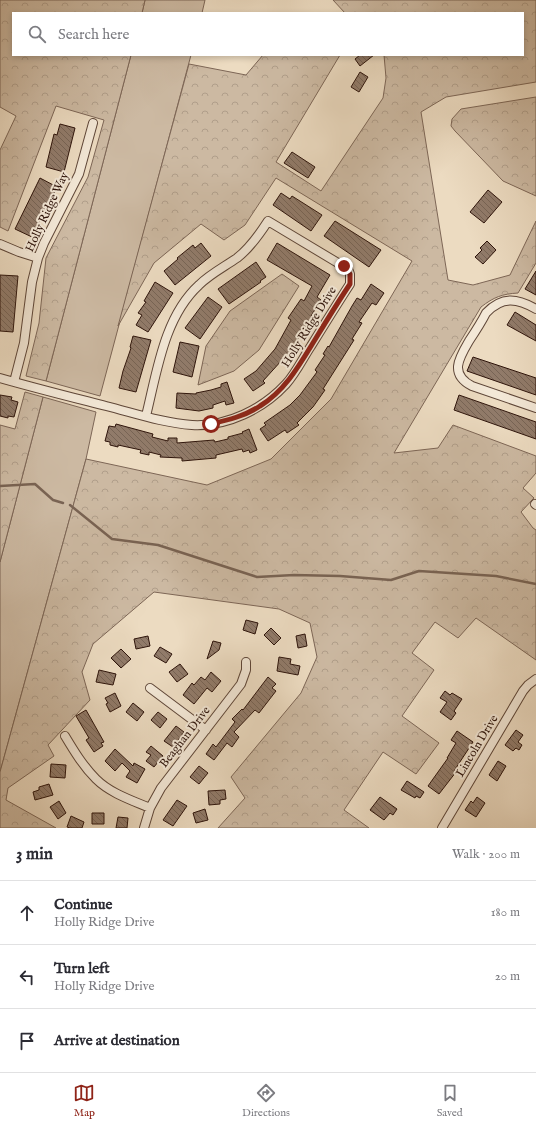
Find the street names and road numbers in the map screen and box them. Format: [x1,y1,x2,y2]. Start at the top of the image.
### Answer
street label: Holly Ridge Way [22,170,72,254]
street label: Holly Ridge Drive [278,283,340,370]
street label: Beaghan Drive [156,703,214,771]
street label: Lincoln Drive [453,712,502,780]

